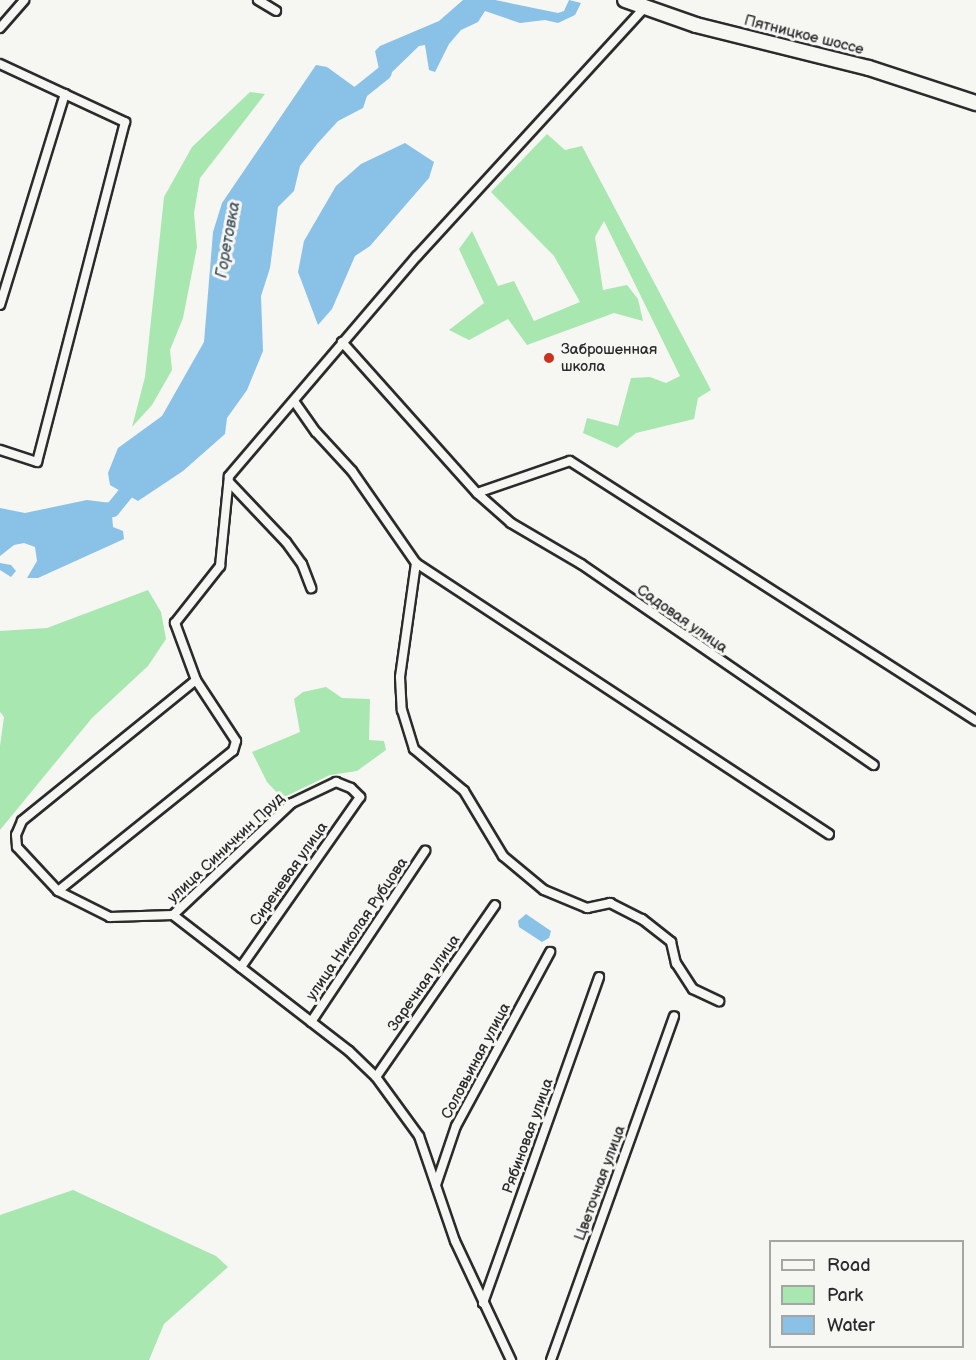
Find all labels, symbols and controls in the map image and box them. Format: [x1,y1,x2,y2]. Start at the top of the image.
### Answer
street label: Пятницкое шоссе [742,11,866,59]
water label: Горетовка [213,200,245,280]
place label: Заброшенная школа [561,340,657,375]
marker: Заброшенная школа [542,351,556,365]
street label: Садовая улица [633,581,731,657]
street label: улица Синичкин Пруд [164,789,288,907]
street label: Сиреневая улица [246,819,332,929]
street label: улица Николая Рубцова [303,854,411,1004]
street label: Заречная улица [384,931,464,1035]
street label: Соловьиная улица [438,1000,514,1122]
street label: Рябиновая улица [499,1076,557,1196]
street label: Цветочная улица [571,1123,629,1243]
legend [769,1240,964,1348]
text: Road [827,1255,871,1276]
text: Park [827,1285,863,1306]
text: Water [827,1315,875,1336]

